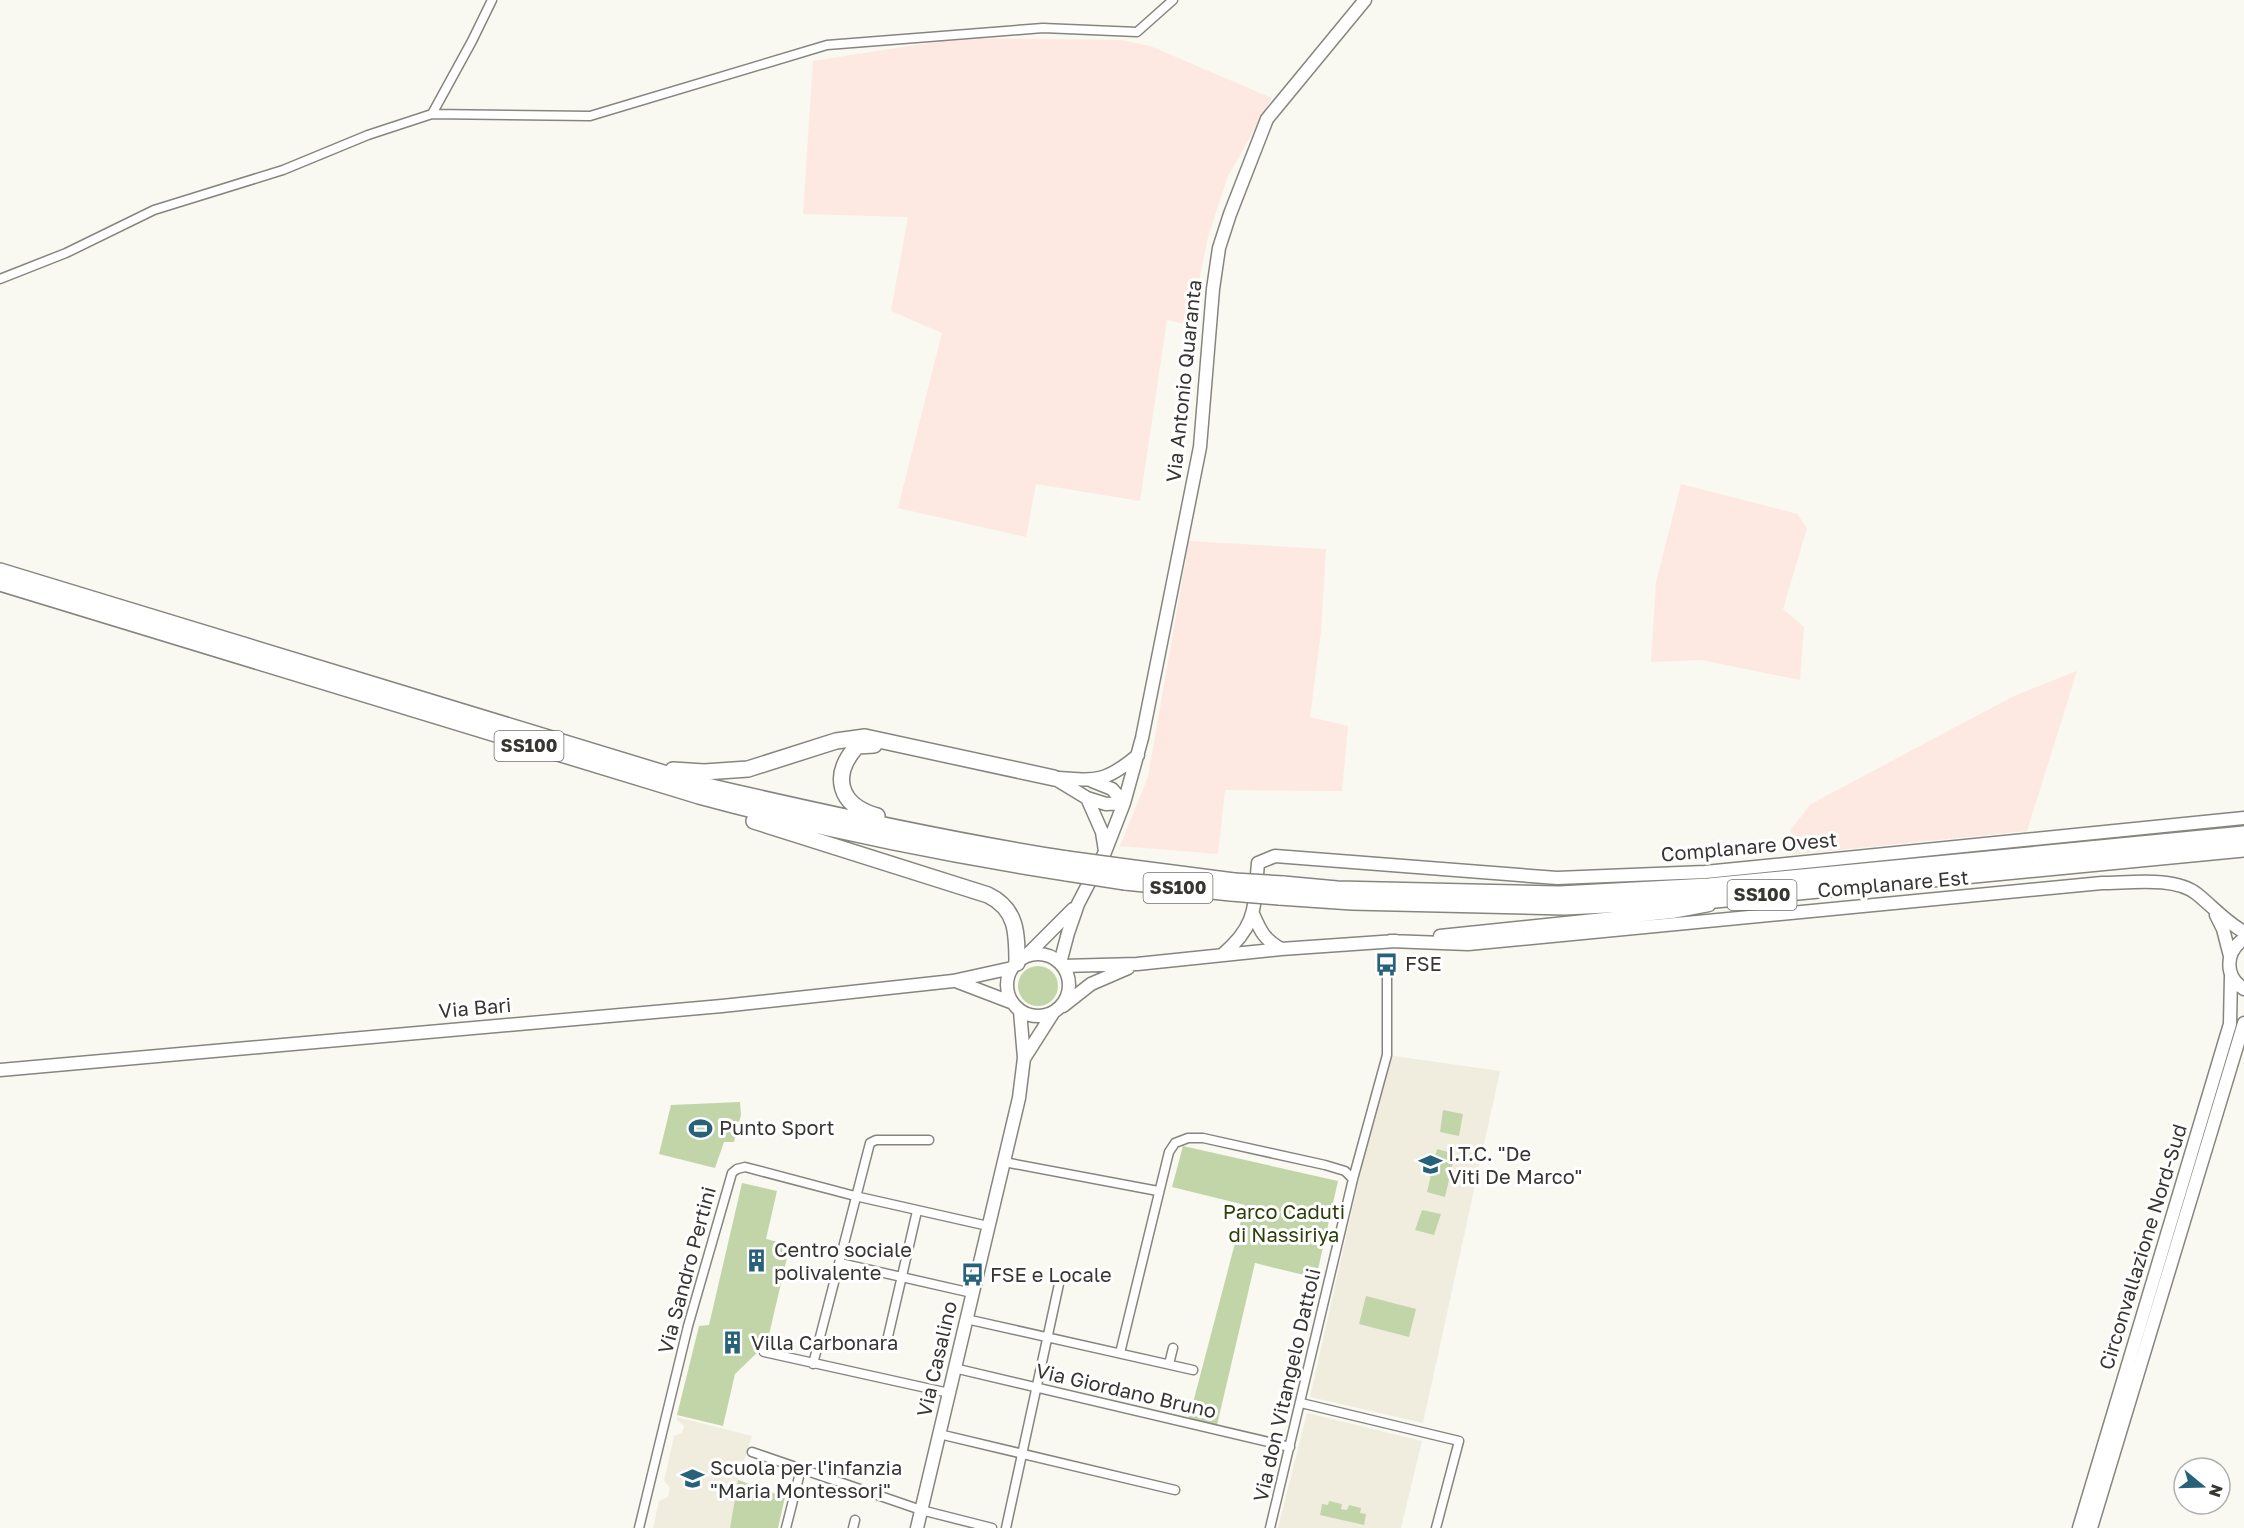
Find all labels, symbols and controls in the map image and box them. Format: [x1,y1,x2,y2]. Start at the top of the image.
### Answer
street label: Via Antonio Quaranta [1160,278,1206,483]
road number: SS100 [494,731,564,761]
street label: Complanare Ovest [1660,826,1838,866]
street label: Complanare Est [1816,864,1970,902]
road number: SS100 [1144,873,1212,903]
road number: SS100 [1728,880,1796,910]
bus stop icon: FSE [1374,951,1400,977]
place label: FSE [1405,951,1442,975]
street label: Via Bari [438,992,512,1022]
sports icon: Punto Sport [688,1115,714,1141]
place label: Punto Sport [719,1115,835,1139]
street label: Circonvallazione Nord-Sud [2093,1121,2191,1372]
place label: I.T.C. "De Viti De Marco" [1448,1141,1582,1188]
school or university icon: I.T.C. "De Viti De Marco" [1417,1152,1443,1178]
street label: Via Sandro Pertini [652,1184,720,1356]
park label: Parco Caduti di Nassiriya [1223,1199,1345,1246]
place label: Centro sociale polivalente [774,1237,912,1284]
building icon: Centro sociale polivalente [743,1248,769,1274]
bus stop icon: FSE e Locale [959,1262,985,1288]
place label: FSE e Locale [990,1262,1112,1286]
street label: Via don Vitangelo Dattoli [1247,1266,1325,1504]
street label: Via Casalino [911,1299,961,1419]
building icon: Villa Carbonara [720,1330,746,1356]
place label: Villa Carbonara [751,1330,898,1354]
street label: Via Giordano Bruno [1034,1358,1219,1422]
place label: Scuola per l'infanzia "Maria Montessori" [710,1455,902,1502]
north arrow [2172,1456,2232,1516]
school or university icon: Scuola per l'infanzia "Maria Montessori" [679,1466,705,1492]
text: N [2205,1482,2228,1500]

